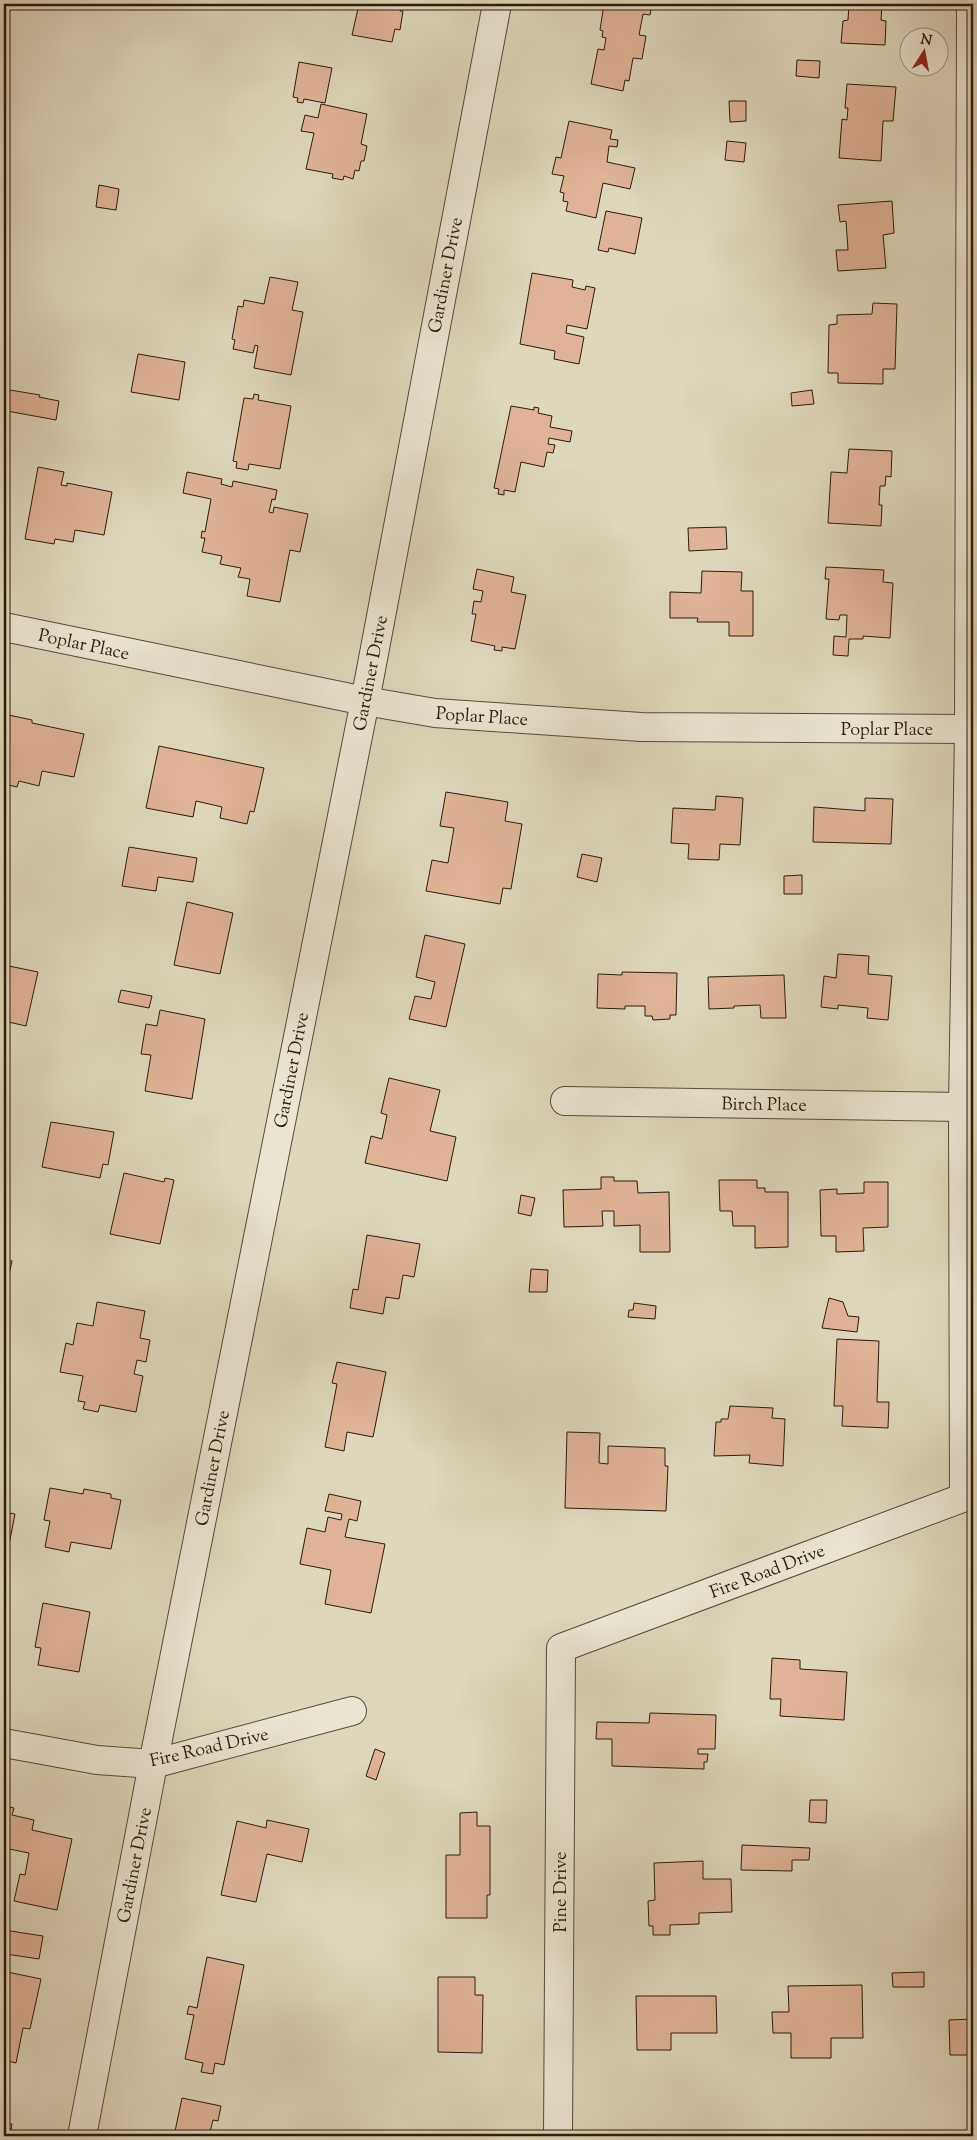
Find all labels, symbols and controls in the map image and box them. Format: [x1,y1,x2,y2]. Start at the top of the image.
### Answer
north arrow [900,28,950,78]
text: N [919,30,933,52]
street label: Gardiner Drive [423,215,471,336]
street label: Gardiner Drive [348,613,396,734]
street label: Poplar Place [36,624,131,668]
street label: Poplar Place [435,702,529,734]
street label: Poplar Place [841,718,933,744]
street label: Gardiner Drive [269,1010,317,1131]
street label: Birch Place [721,1092,807,1120]
street label: Gardiner Drive [190,1408,238,1529]
street label: Fire Road Drive [706,1539,829,1607]
street label: Fire Road Drive [147,1723,271,1775]
street label: Gardiner Drive [112,1805,160,1926]
street label: Pine Drive [549,1852,575,1933]

